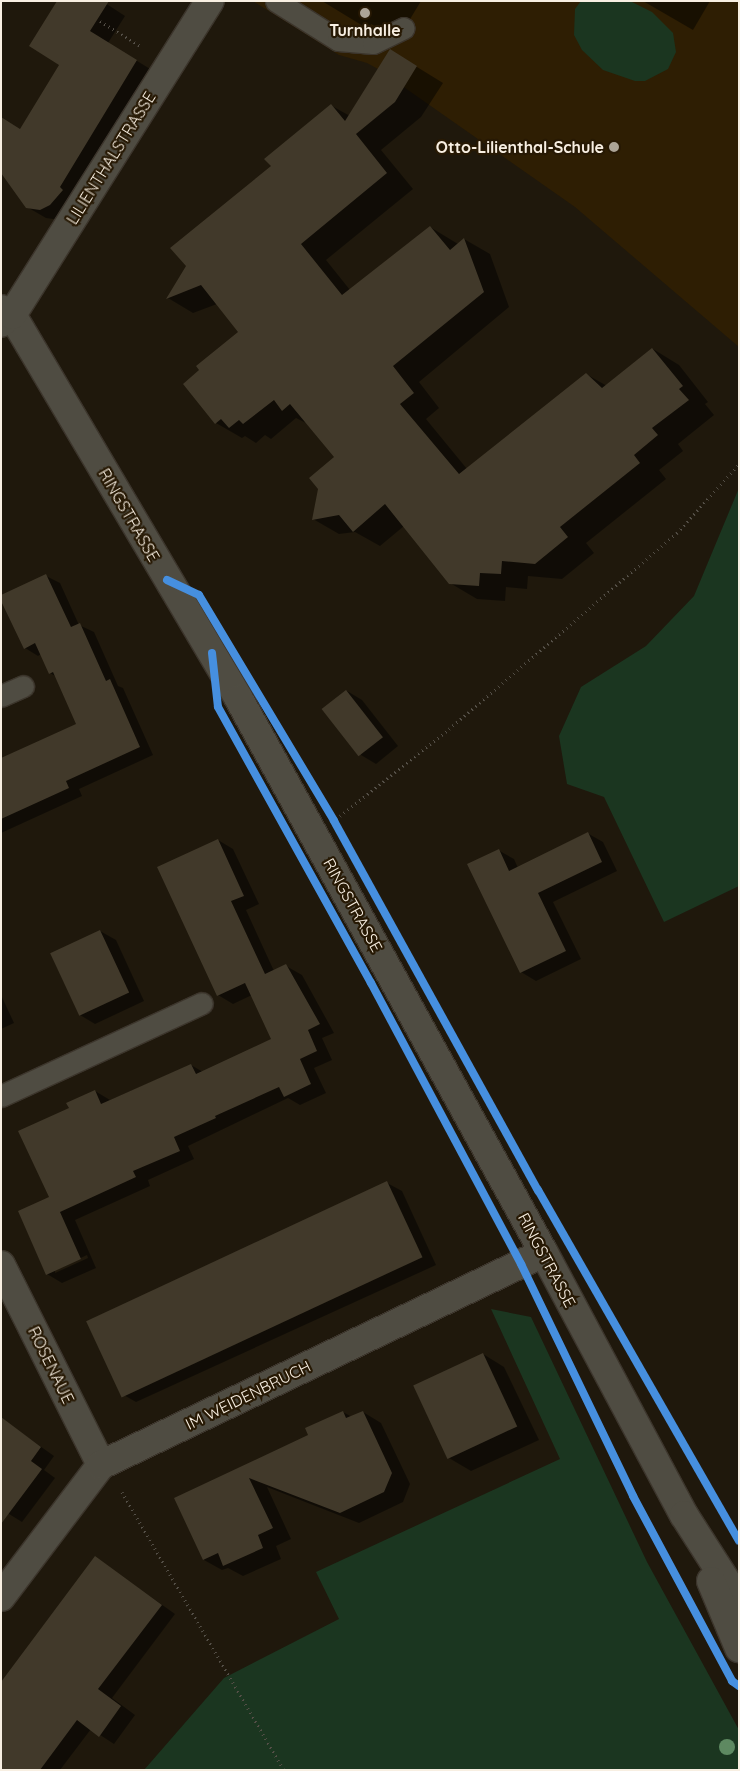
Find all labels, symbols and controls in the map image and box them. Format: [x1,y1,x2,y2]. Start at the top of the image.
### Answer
marker: Turnhalle [359,7,371,19]
place label: Turnhalle [329,20,401,40]
street label: LILIENTHALSTRASSE [62,88,160,228]
place label: Otto-Lilienthal-Schule [436,137,604,157]
marker: Otto-Lilienthal-Schule [608,141,620,153]
street label: RINGSTRASSE [95,465,163,565]
street label: RINGSTRASSE [319,855,387,955]
street label: RINGSTRASSE [514,1209,580,1311]
street label: ROSENAUE [24,1323,78,1407]
street label: IM WEIDENBRUCH [182,1356,314,1434]

